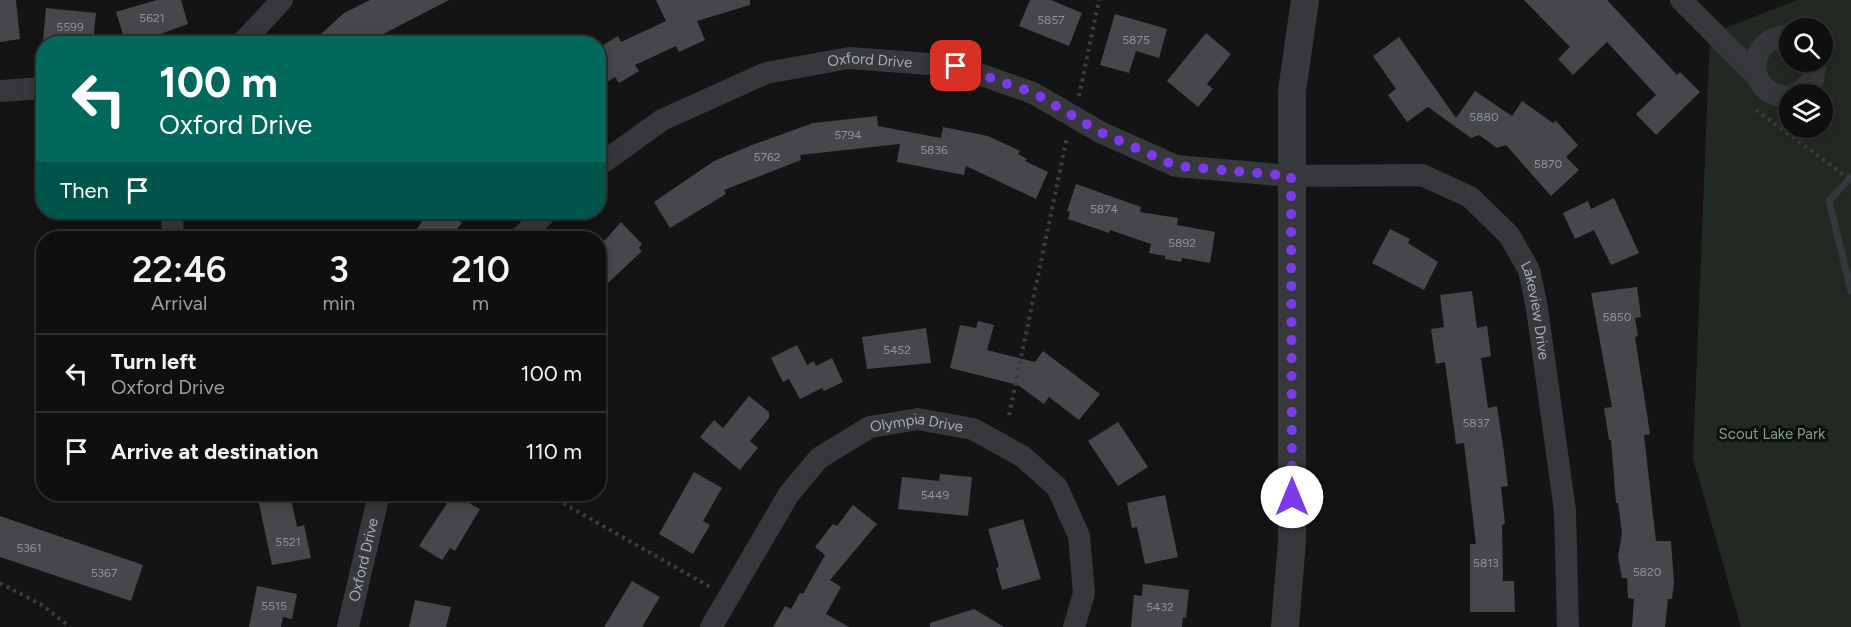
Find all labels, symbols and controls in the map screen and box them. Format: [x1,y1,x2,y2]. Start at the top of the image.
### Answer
house number: 5621 [139,11,165,25]
house number: 5857 [1037,13,1065,27]
map controls [1779,18,1833,138]
button: search [1779,18,1833,72]
house number: 5599 [56,20,84,34]
house number: 5875 [1122,33,1150,47]
pin [930,40,981,91]
street label: Oxford Drive [826,49,913,72]
icon: arrive [939,49,972,82]
text: 100 m [159,57,278,108]
icon: left [60,60,138,138]
button: layers [1779,84,1833,138]
text: Oxford Drive [159,108,312,141]
house number: 5880 [1469,110,1499,124]
house number: 5794 [834,128,862,142]
house number: 5836 [920,143,948,157]
house number: 5762 [754,150,780,164]
house number: 5870 [1534,157,1563,171]
icon: arrive [121,174,154,207]
text: Then [60,177,109,204]
house number: 5874 [1090,202,1119,216]
house number: 5892 [1168,236,1196,250]
text: 22:46 [132,248,226,291]
text: 3 [329,248,349,291]
text: 210 [451,248,510,291]
street label: Lakeview Drive [1517,258,1553,361]
text: Arrival [151,291,207,315]
text: min [322,291,355,315]
text: m [472,291,489,315]
house number: 5850 [1603,310,1632,324]
house number: 5452 [883,343,911,357]
text: Turn left [111,348,197,375]
icon: left [60,357,93,390]
text: 100 m [521,360,582,387]
text: Oxford Drive [111,375,225,399]
street label: Olympia Drive [869,410,965,436]
house number: 5837 [1462,416,1490,430]
park label: Scout Lake Park [1719,425,1826,443]
icon: arrive [60,435,93,468]
text: Arrive at destination [111,438,319,465]
text: 110 m [526,438,582,465]
position arrow [1260,465,1324,529]
house number: 5449 [921,488,949,502]
street label: Oxford Drive [345,516,382,603]
house number: 5521 [275,535,301,549]
house number: 5361 [16,541,42,555]
house number: 5813 [1473,556,1499,570]
house number: 5820 [1633,565,1662,579]
house number: 5367 [91,566,118,580]
house number: 5515 [261,599,287,613]
house number: 5432 [1146,600,1174,614]

